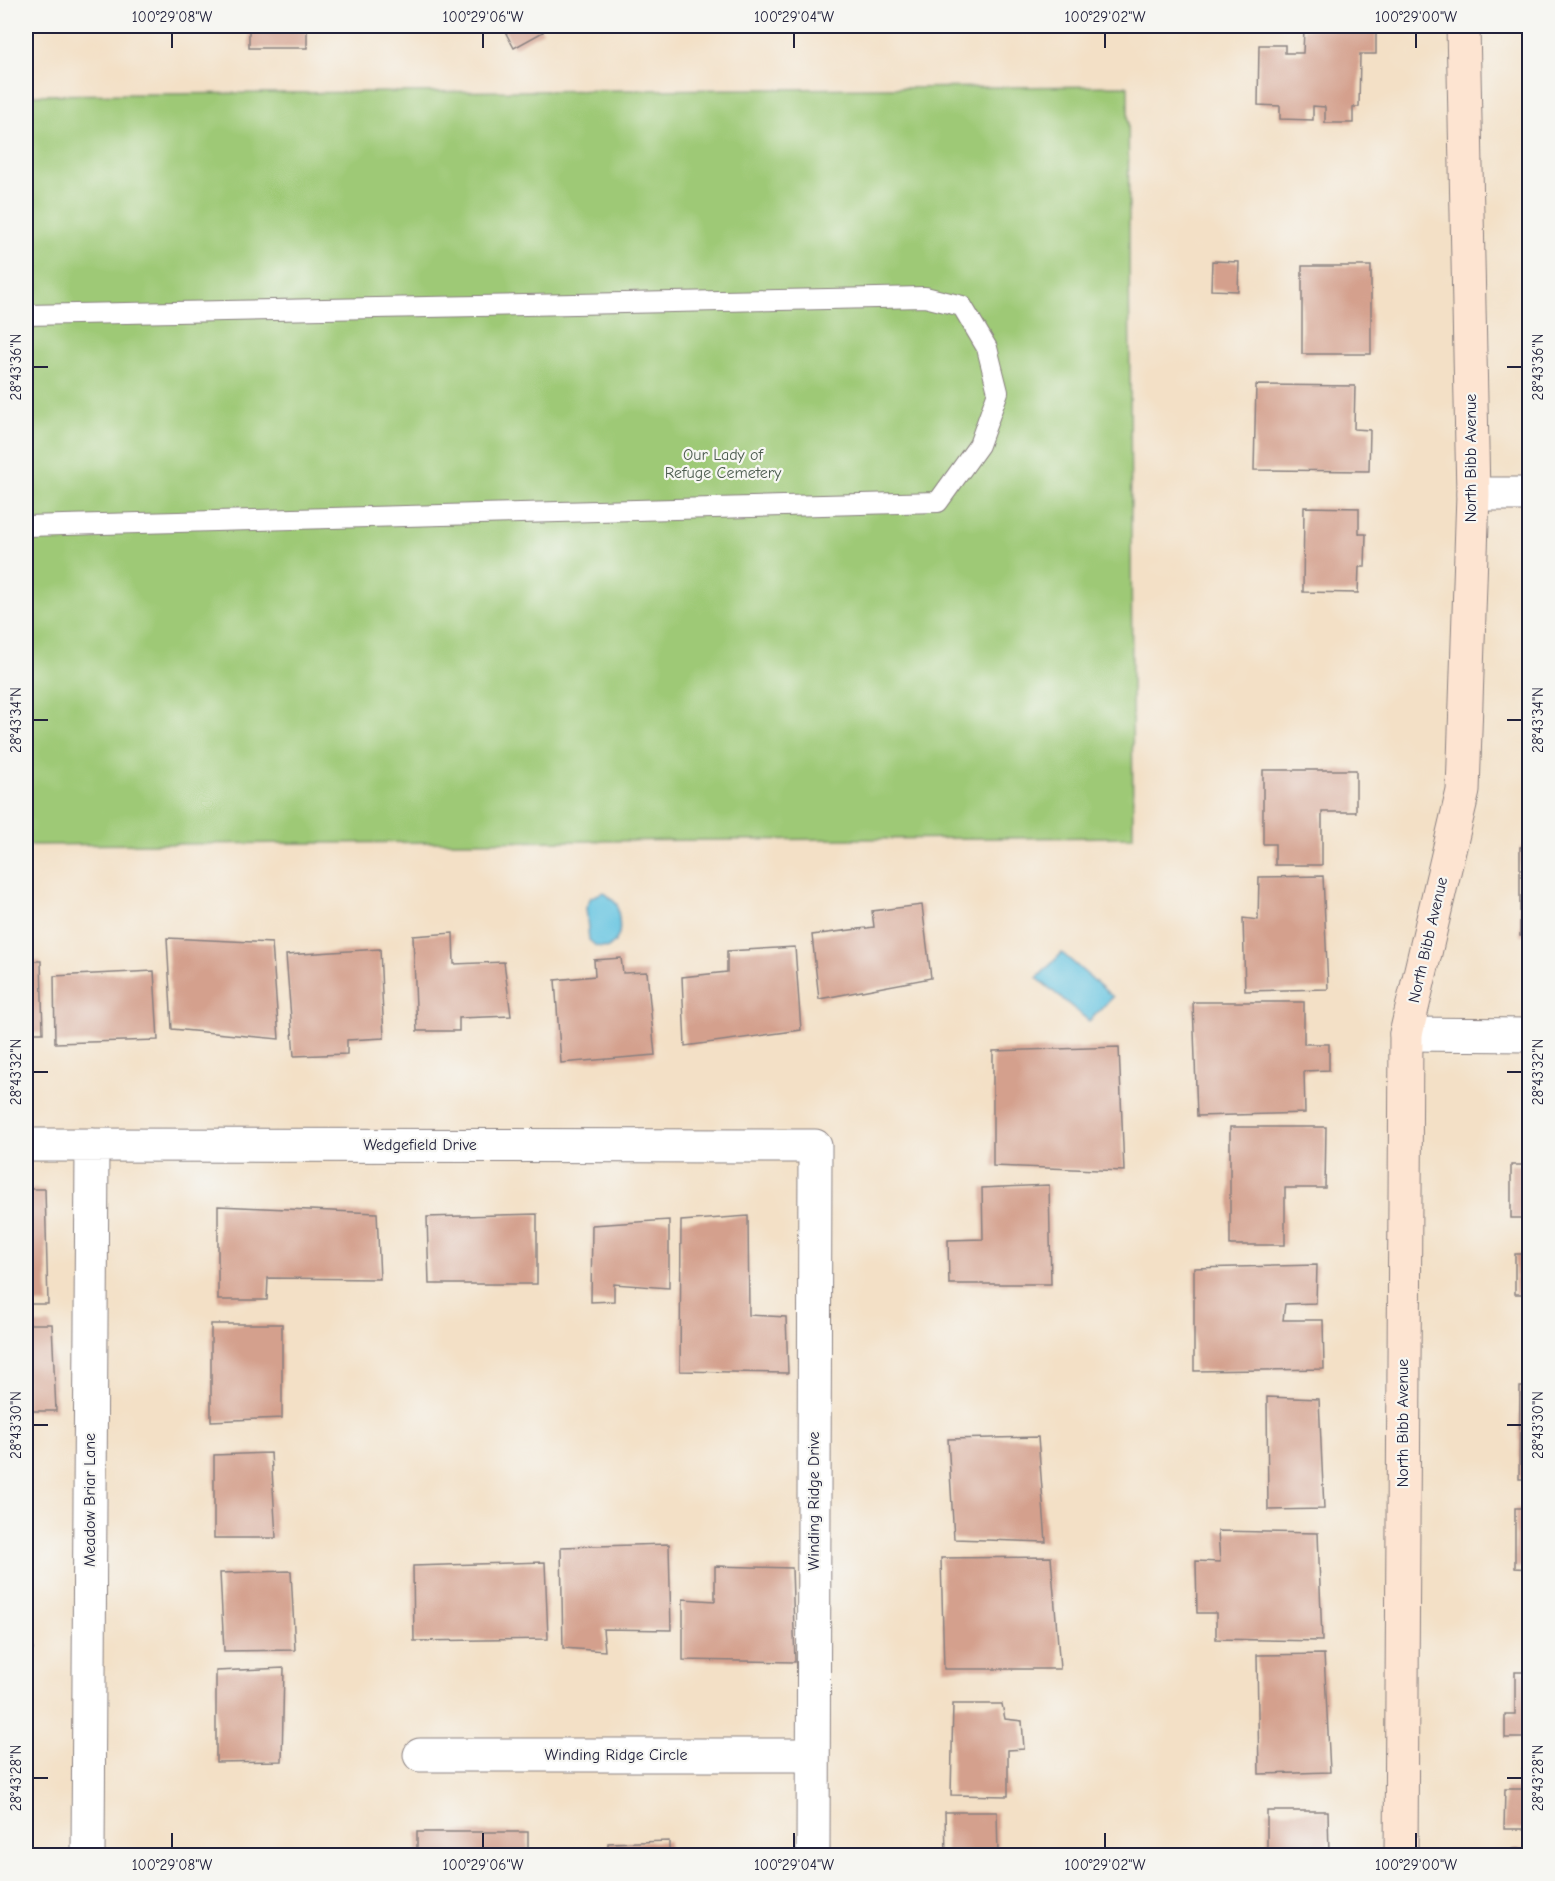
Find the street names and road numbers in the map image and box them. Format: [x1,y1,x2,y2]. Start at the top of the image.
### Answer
street label: North Bibb Avenue [1462,394,1480,522]
street label: North Bibb Avenue [1405,875,1451,1005]
street label: Wedgefield Drive [363,1136,477,1154]
street label: North Bibb Avenue [1394,1359,1412,1487]
street label: Winding Ridge Drive [805,1431,823,1571]
street label: Meadow Briar Lane [81,1433,99,1567]
street label: Winding Ridge Circle [544,1746,688,1764]

